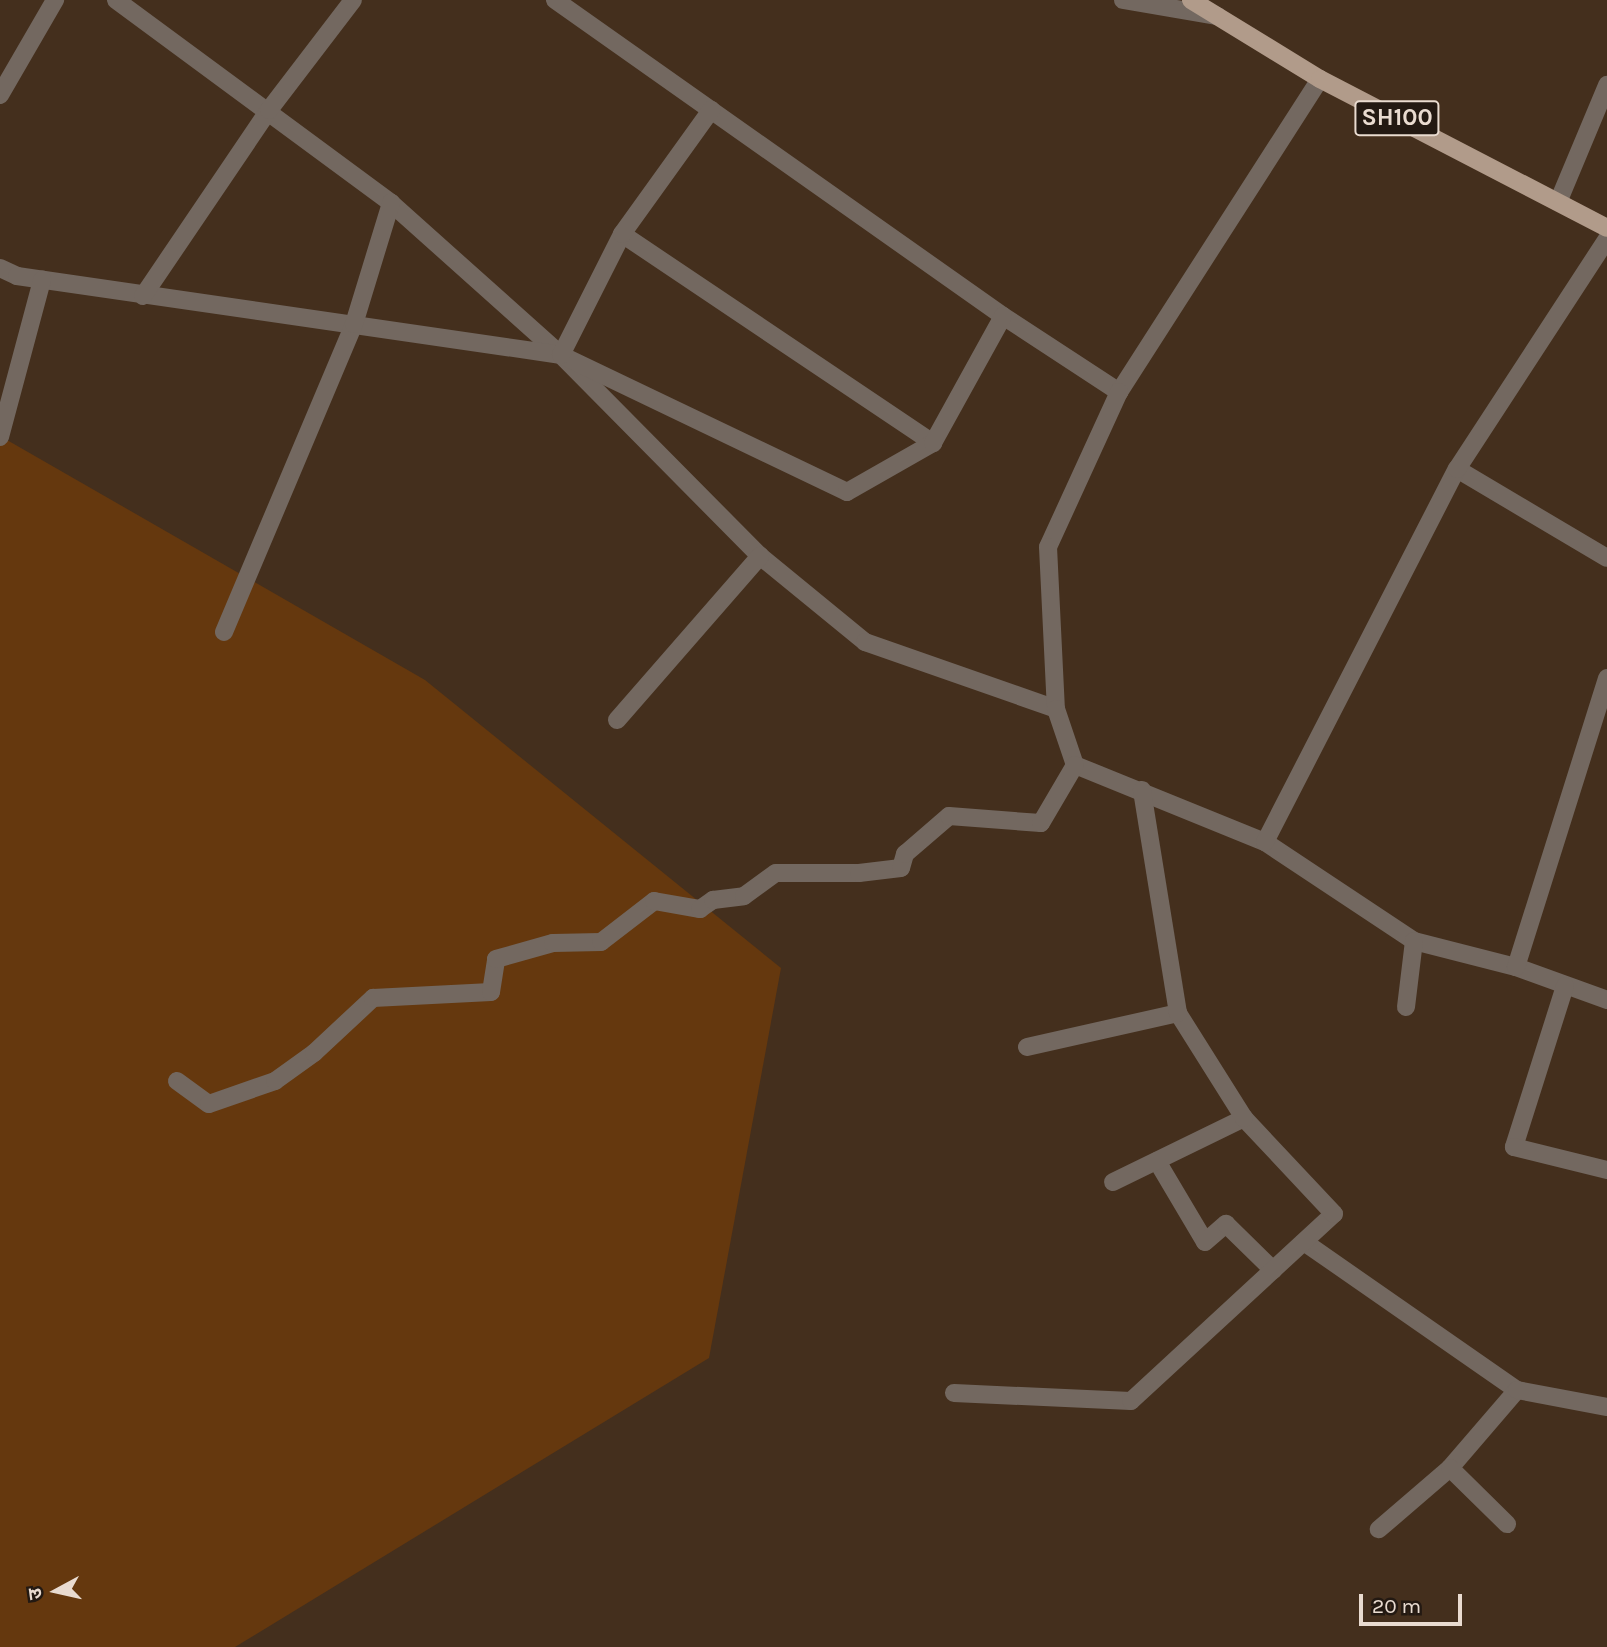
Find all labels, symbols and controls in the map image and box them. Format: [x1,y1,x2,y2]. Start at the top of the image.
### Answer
road number: SH100 [1353,98,1441,138]
north arrow [21,1556,91,1626]
scale bar [1362,1580,1465,1624]
text: उ [24,1587,47,1601]
text: 20 m [1372,1594,1421,1618]

